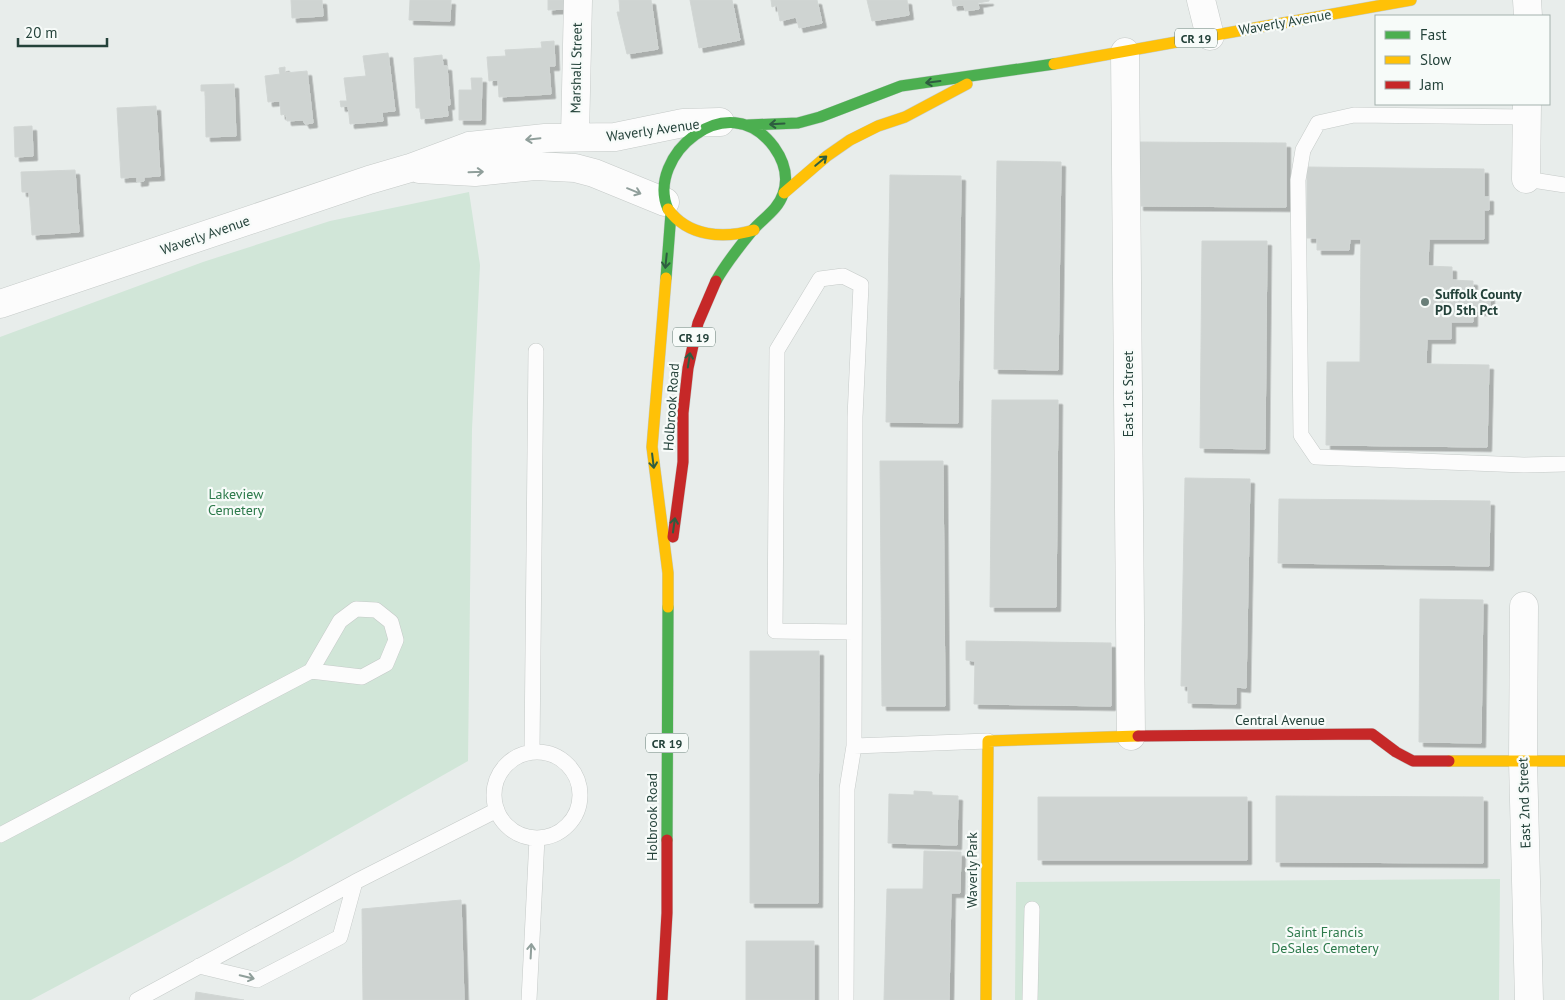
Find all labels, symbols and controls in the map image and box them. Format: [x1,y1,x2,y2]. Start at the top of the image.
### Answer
street label: Waverly Avenue [1237,5,1333,39]
scale bar [18,15,106,47]
legend [1375,15,1550,105]
street label: Marshall Street [566,22,586,114]
text: 20 m [25,23,58,42]
text: Fast [1420,25,1447,44]
road number: CR 19 [1175,28,1217,48]
text: Slow [1420,50,1451,69]
text: Jam [1419,75,1444,94]
one-way arrow [925,77,941,87]
street label: Waverly Avenue [605,115,701,145]
one-way arrow [769,120,785,129]
one-way arrow [525,134,541,144]
one-way arrow [814,156,827,167]
one-way arrow [468,167,484,176]
one-way arrow [626,186,641,196]
street label: Waverly Avenue [158,211,252,259]
one-way arrow [661,253,671,269]
place label: Suffolk County PD 5th Pct [1435,285,1522,319]
marker: Suffolk County PD 5th Pct [1419,296,1431,308]
road number: CR 19 [673,328,715,347]
street label: East 1st Street [1119,350,1137,437]
one-way arrow [685,352,695,368]
street label: Holbrook Road [659,362,683,452]
one-way arrow [649,452,659,468]
park label: Lakeview Cemetery [208,485,265,519]
one-way arrow [670,517,680,533]
street label: Central Avenue [1235,711,1325,729]
road number: CR 19 [646,734,688,752]
street label: East 2nd Street [1513,757,1535,849]
street label: Holbrook Road [643,773,661,861]
street label: Waverly Park [963,832,981,908]
park label: Saint Francis DeSales Cemetery [1271,923,1379,957]
one-way arrow [527,944,536,960]
one-way arrow [238,973,254,982]

